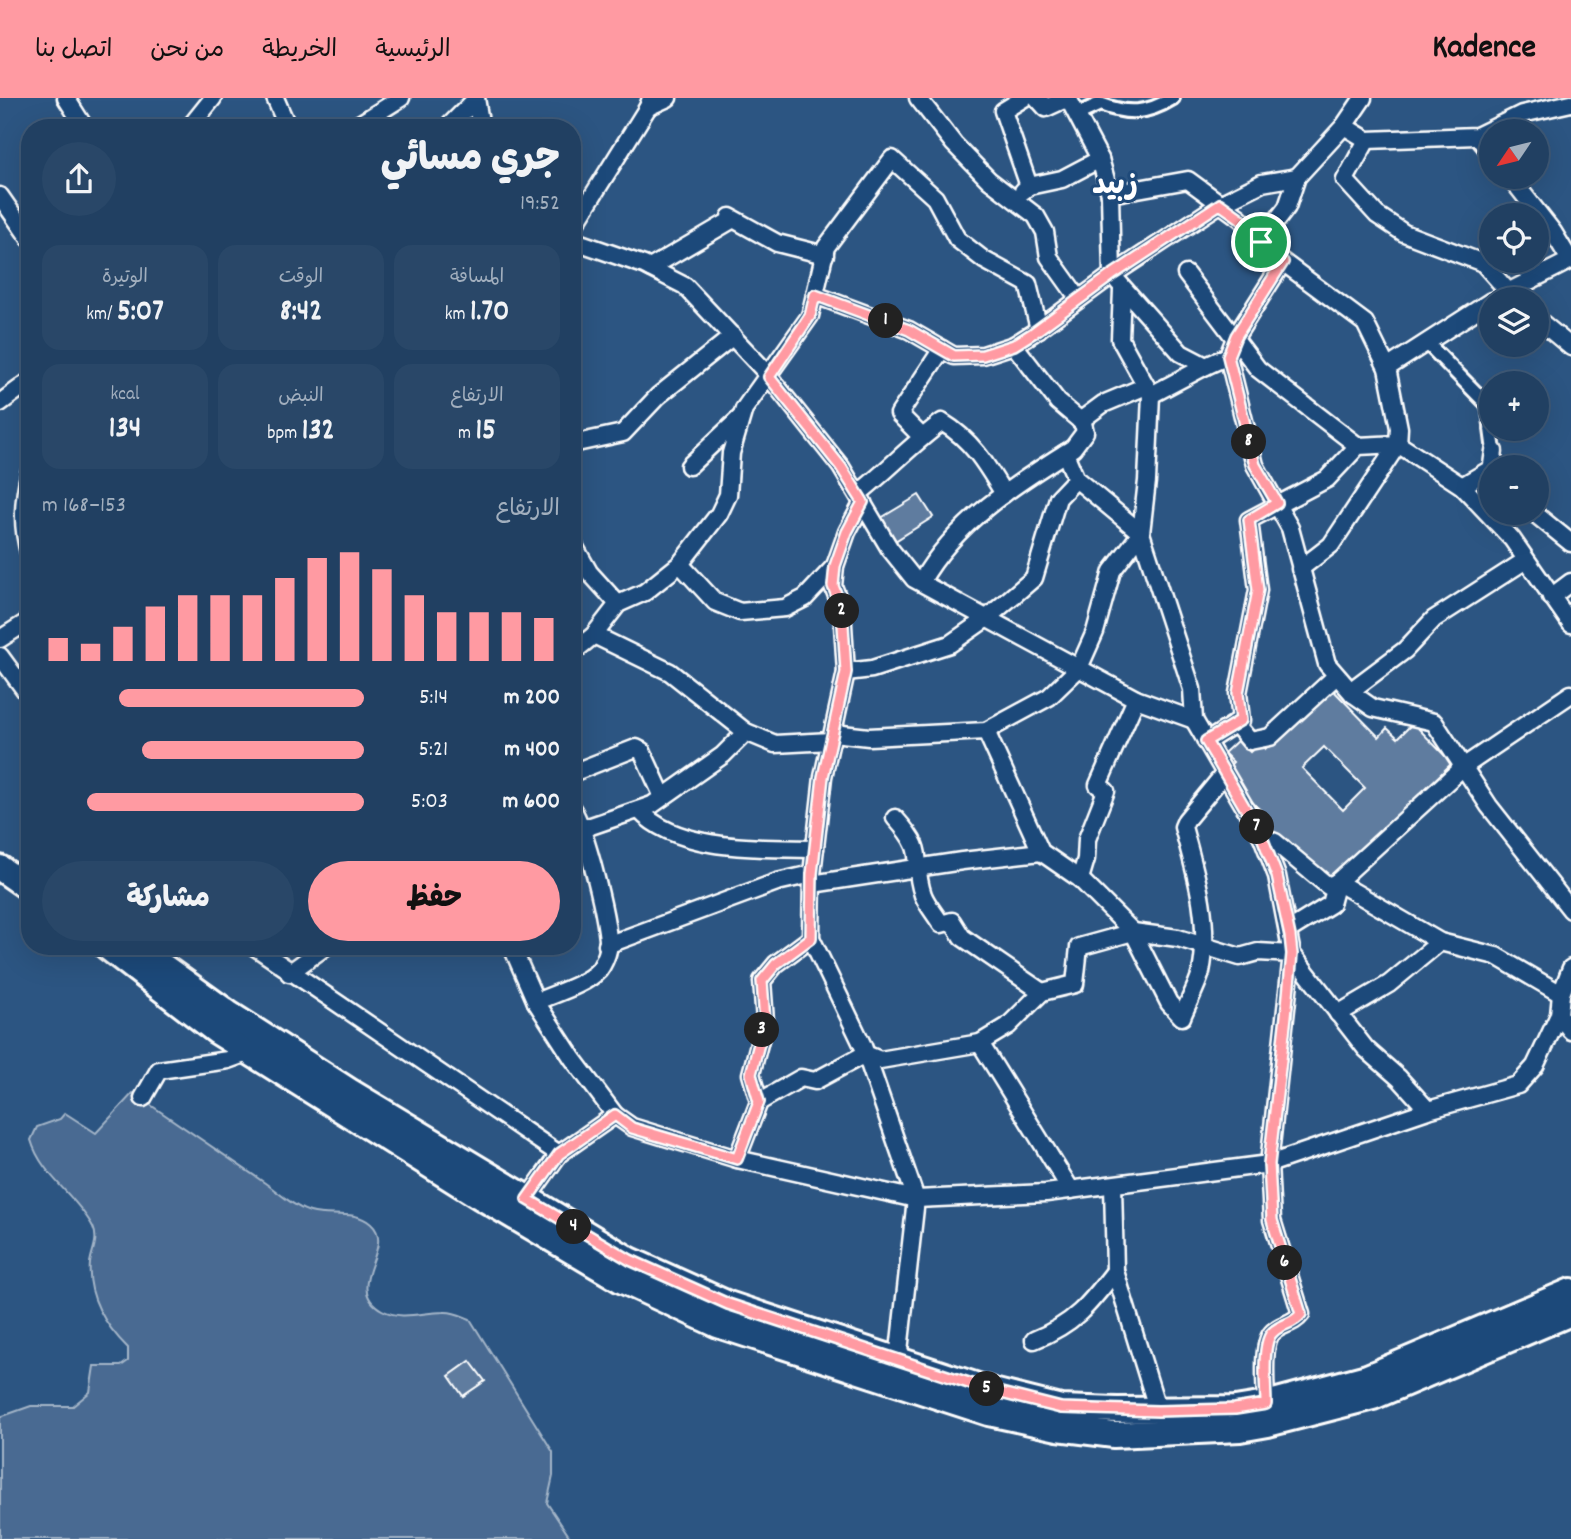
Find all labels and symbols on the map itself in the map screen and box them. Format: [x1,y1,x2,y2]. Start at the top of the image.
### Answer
north arrow [1479,119,1549,189]
district label: زبيد [1092,166,1138,209]
pin [1231,212,1291,272]
pin: 1 [868,304,903,339]
pin: 8 [1232,424,1266,460]
pin: 2 [824,594,860,628]
pin: 7 [1240,810,1274,844]
pin: 3 [744,1012,780,1048]
pin: 4 [556,1210,592,1244]
pin: 6 [1268,1246,1302,1280]
pin: 5 [970,1372,1004,1406]

